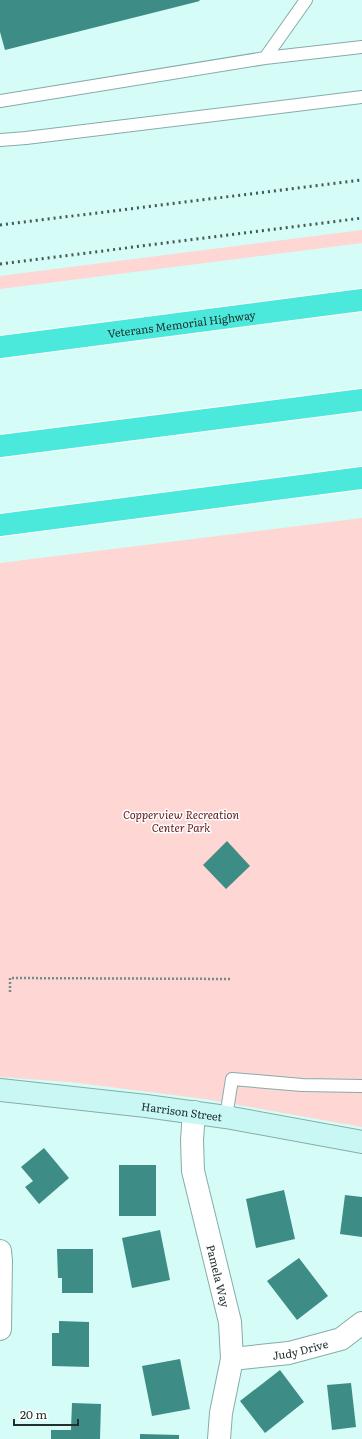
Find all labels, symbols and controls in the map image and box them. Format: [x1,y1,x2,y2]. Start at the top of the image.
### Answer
street label: Veterans Memorial Highway [107,306,257,341]
park label: Copperview Recreation Center Park [123,806,240,835]
street label: Harrison Street [140,1097,224,1124]
street label: Pamela Way [203,1243,234,1309]
street label: Judy Drive [272,1335,330,1363]
scale bar [14,1401,78,1427]
text: 20 m [20,1405,47,1423]

